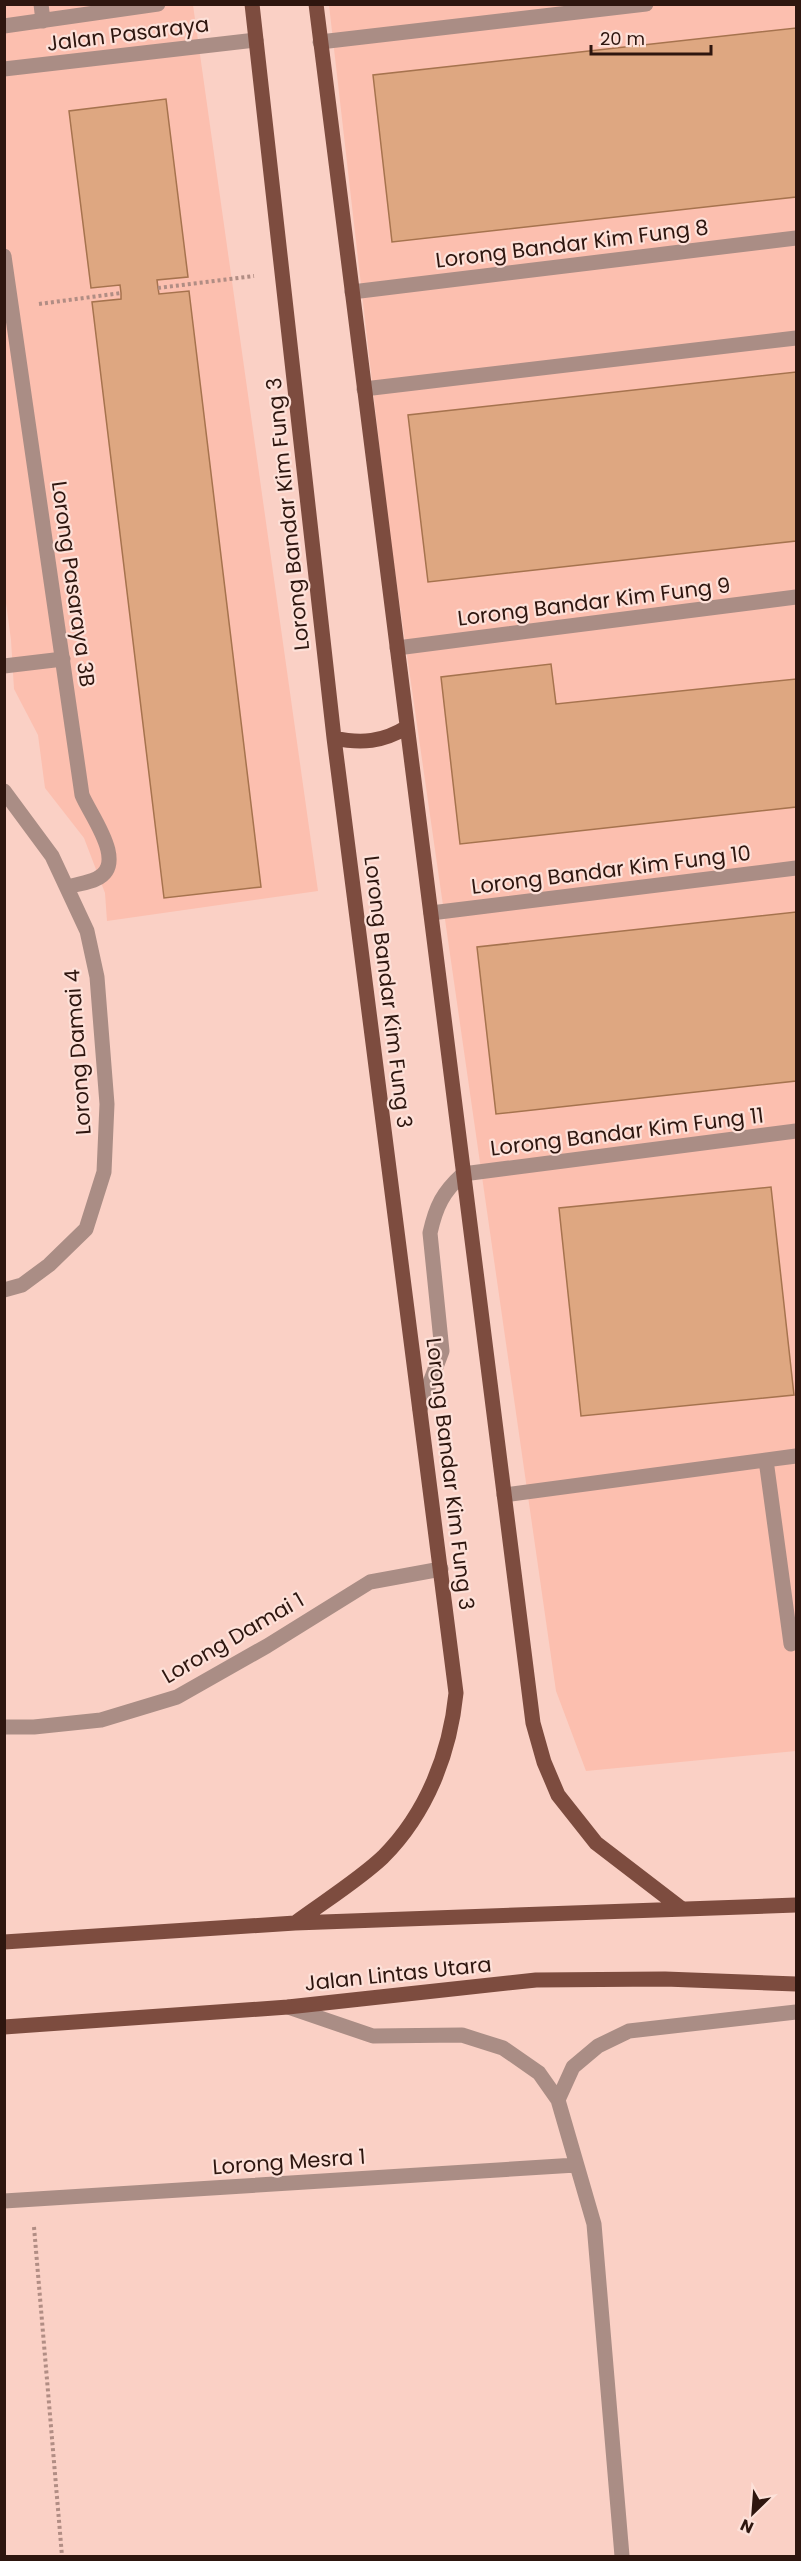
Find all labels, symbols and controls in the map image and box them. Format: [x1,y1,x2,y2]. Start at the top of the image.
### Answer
street label: Jalan Pasaraya [45,9,211,58]
scale bar [591,18,711,56]
text: 20 m [600,26,645,51]
street label: Lorong Bandar Kim Fung 8 [434,212,710,275]
street label: Lorong Bandar Kim Fung 3 [259,376,316,652]
street label: Lorong Pasaraya 3B [45,479,102,689]
street label: Lorong Bandar Kim Fung 9 [456,570,732,633]
street label: Lorong Bandar Kim Fung 10 [469,838,752,901]
street label: Lorong Bandar Kim Fung 3 [357,854,420,1130]
street label: Lorong Damai 4 [57,968,98,1136]
street label: Lorong Bandar Kim Fung 11 [489,1100,765,1163]
street label: Lorong Bandar Kim Fung 3 [419,1336,482,1612]
street label: Lorong Damai 1 [156,1585,309,1690]
street label: Jalan Lintas Utara [303,1949,493,1998]
street label: Lorong Mesra 1 [211,2142,367,2181]
north arrow [723,2483,783,2543]
text: N [737,2513,757,2539]

